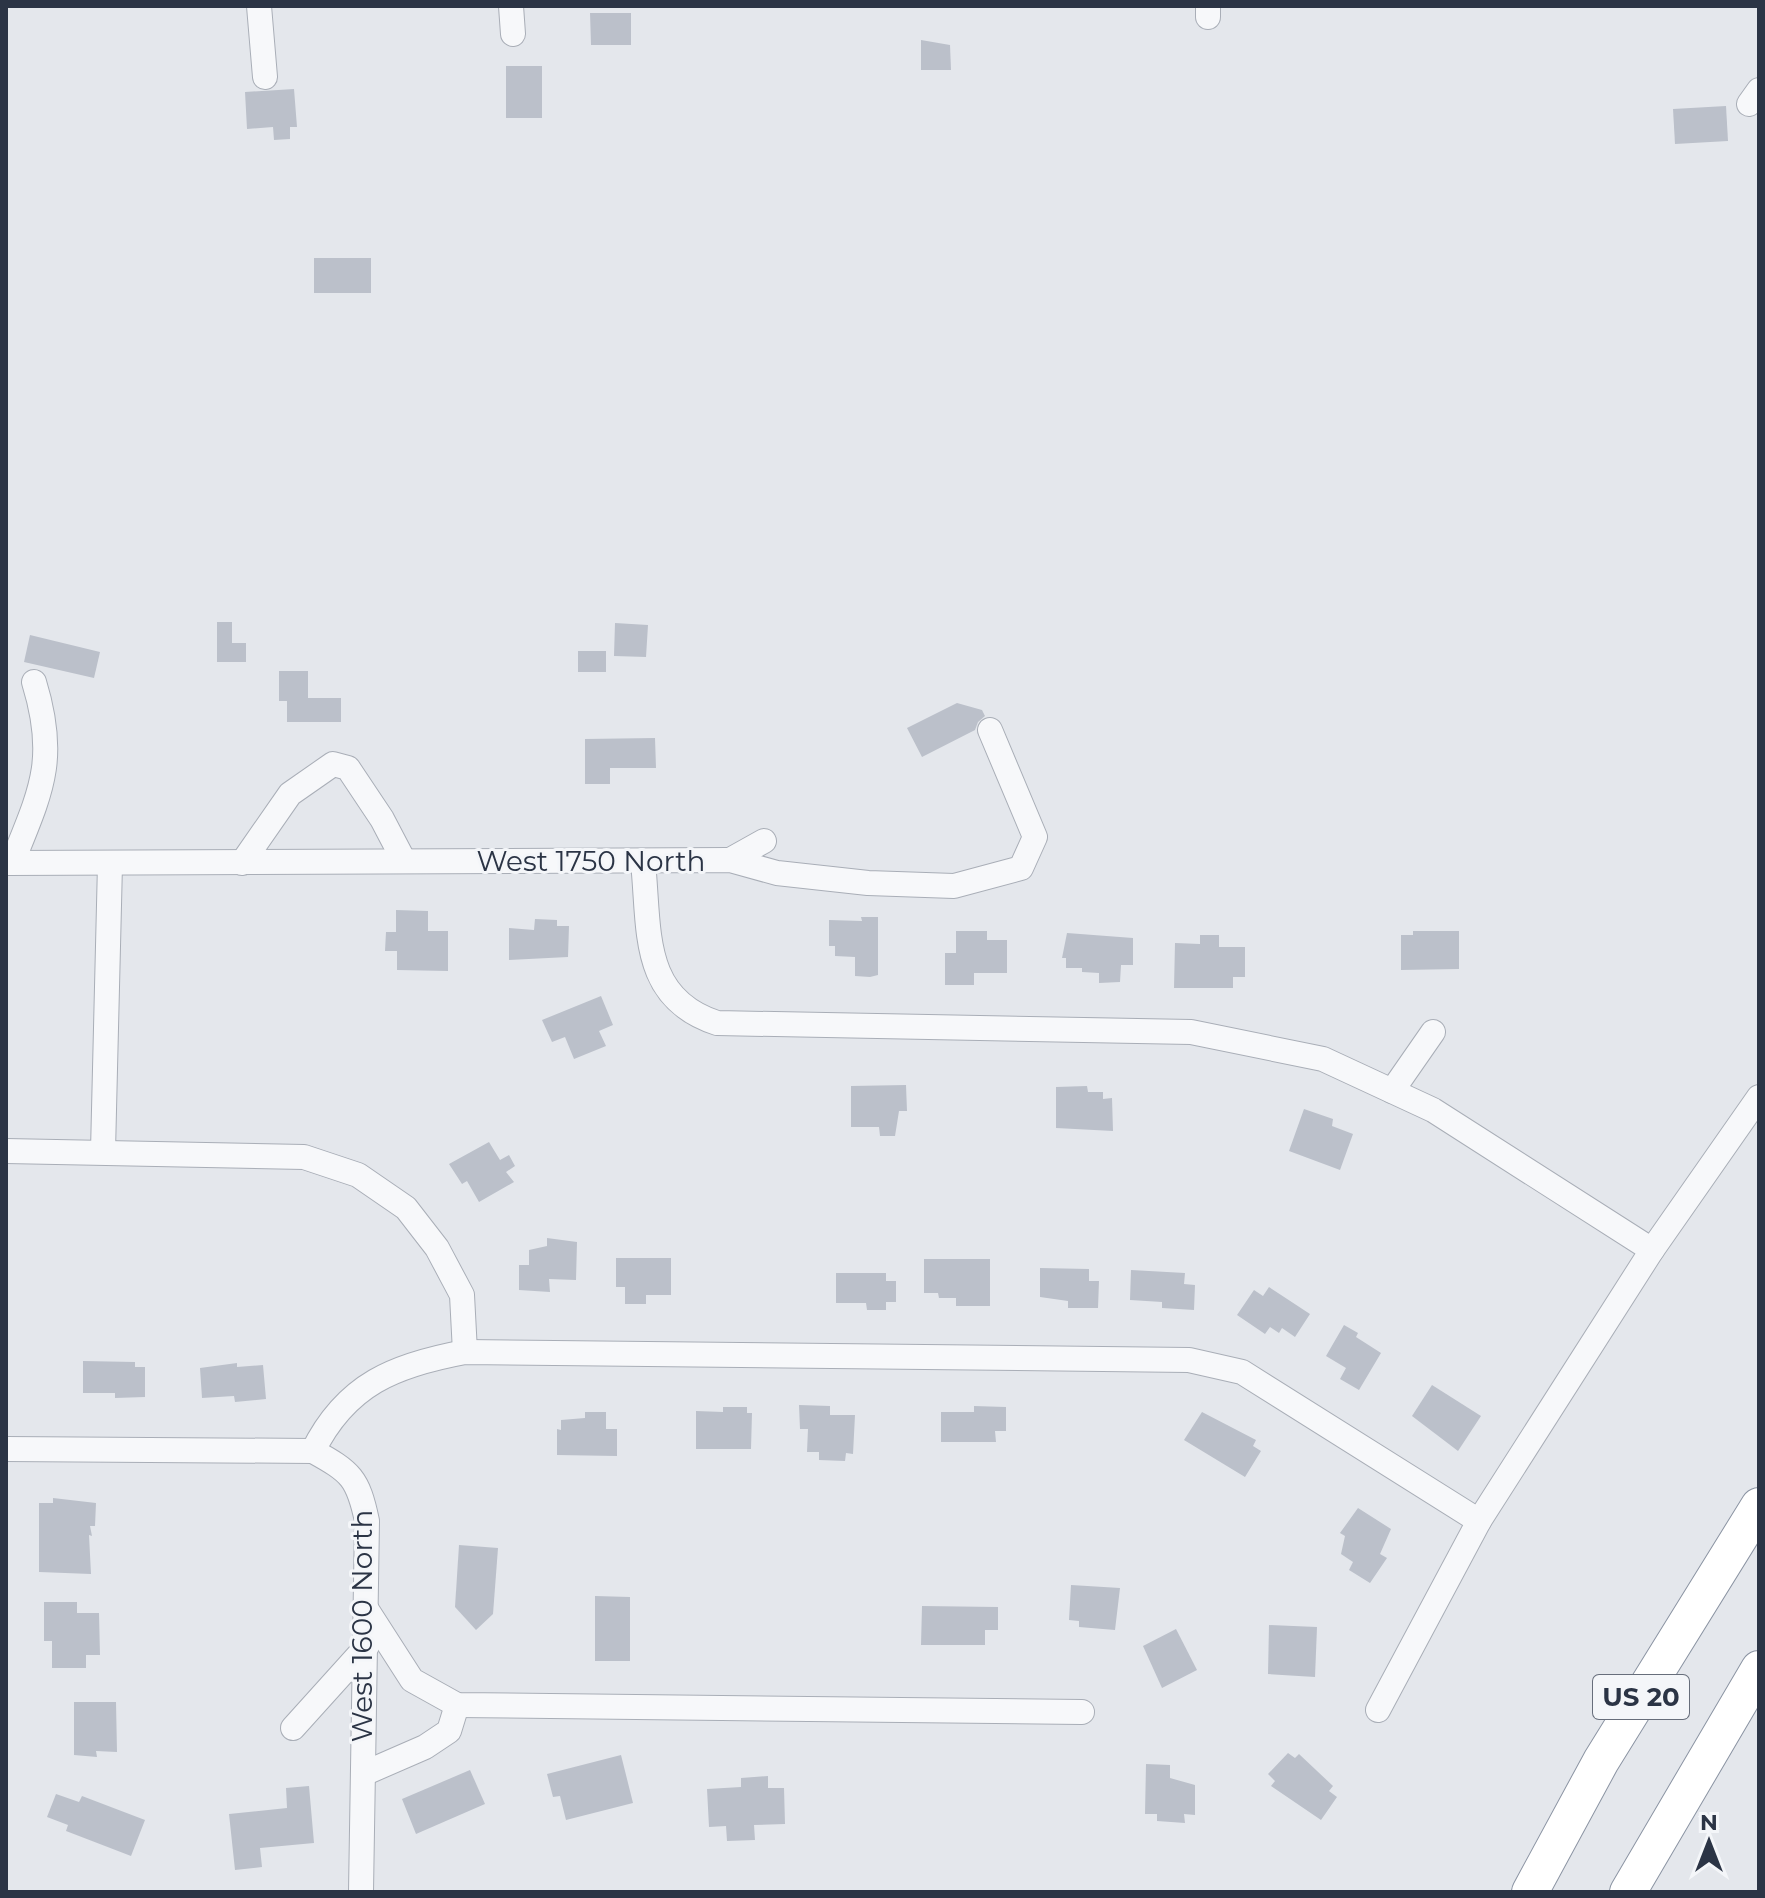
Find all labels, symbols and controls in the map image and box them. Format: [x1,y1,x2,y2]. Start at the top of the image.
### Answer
street label: West 1750 North [477,844,705,878]
street label: West 1600 North [345,1510,379,1742]
road number: US 20 [1593,1675,1689,1719]
north arrow [1669,1802,1749,1882]
text: N [1700,1809,1718,1836]

